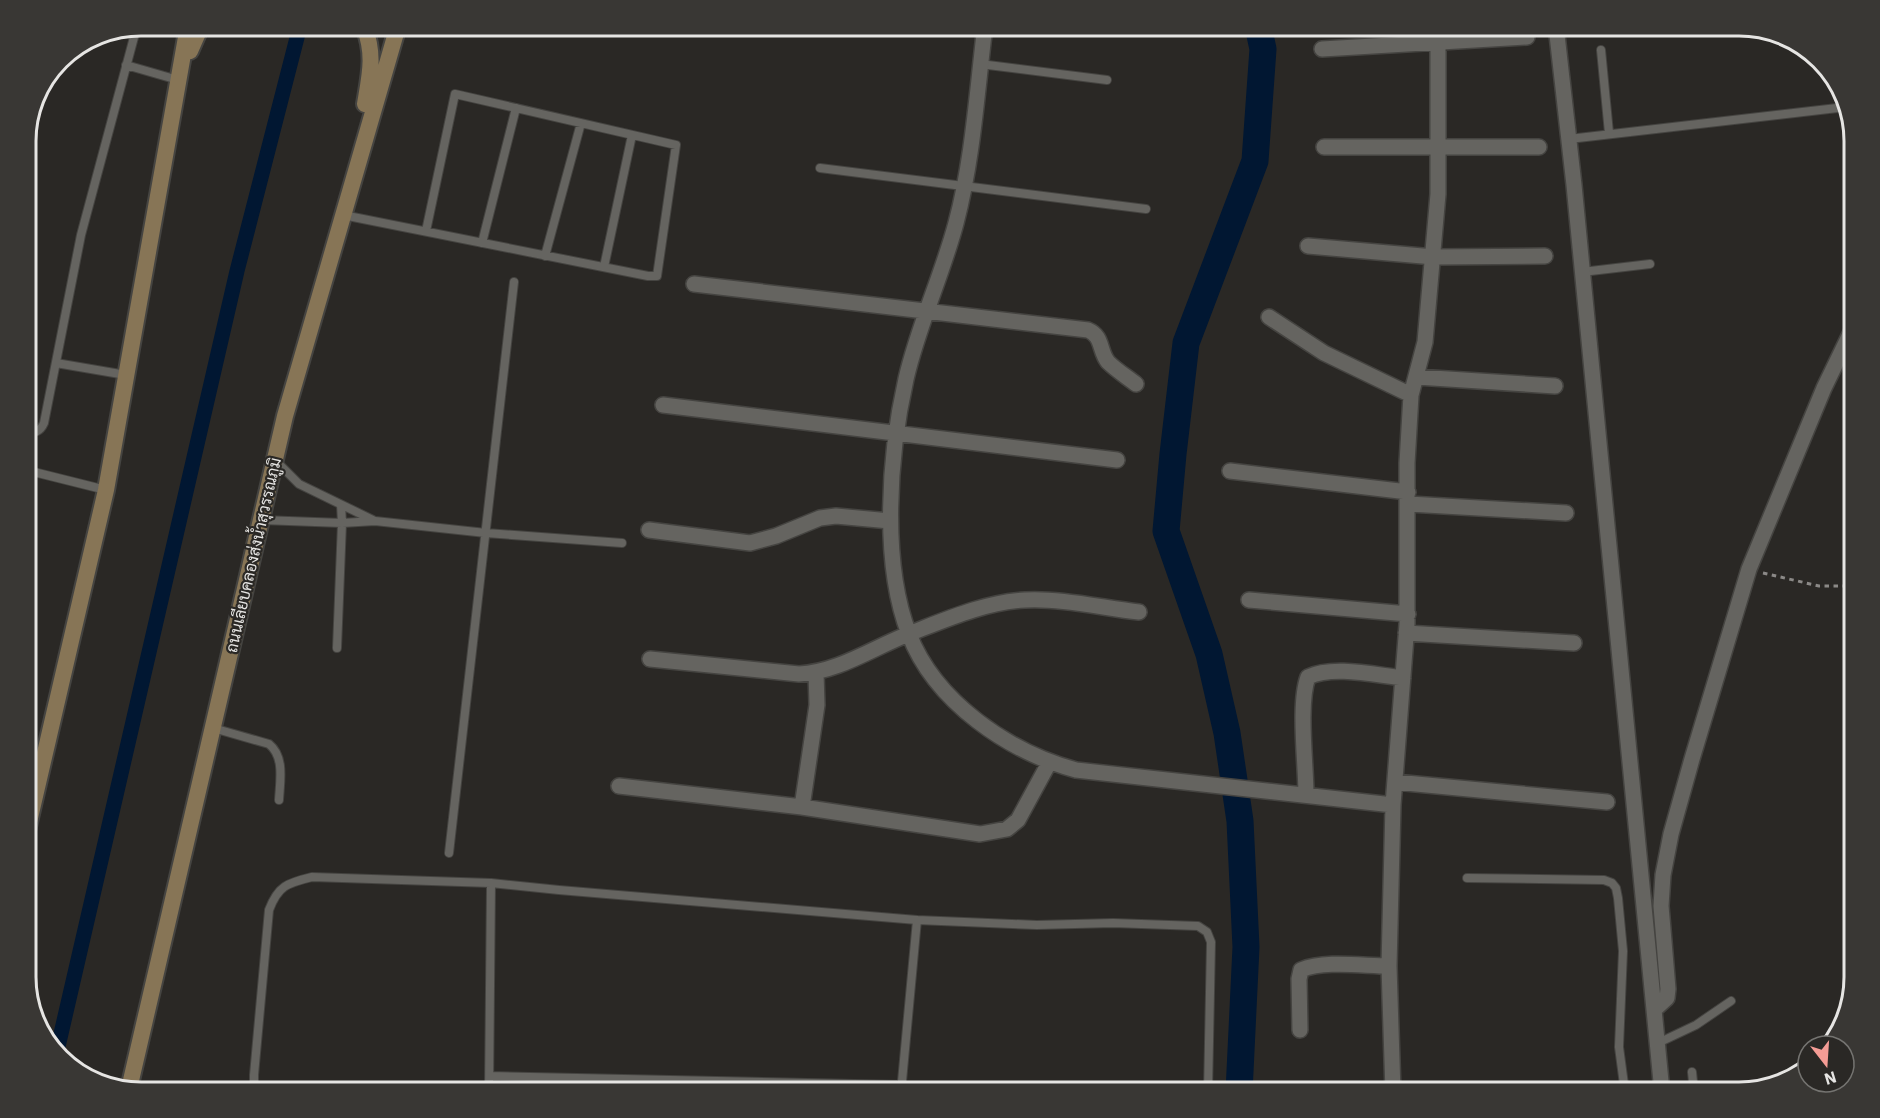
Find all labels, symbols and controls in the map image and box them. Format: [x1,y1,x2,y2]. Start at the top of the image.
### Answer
street label: ถนนเลียบคลองส่งน้ำสุวรรณภูมิ [217,455,287,655]
north arrow [1796,1034,1856,1094]
text: N [1822,1067,1839,1090]

